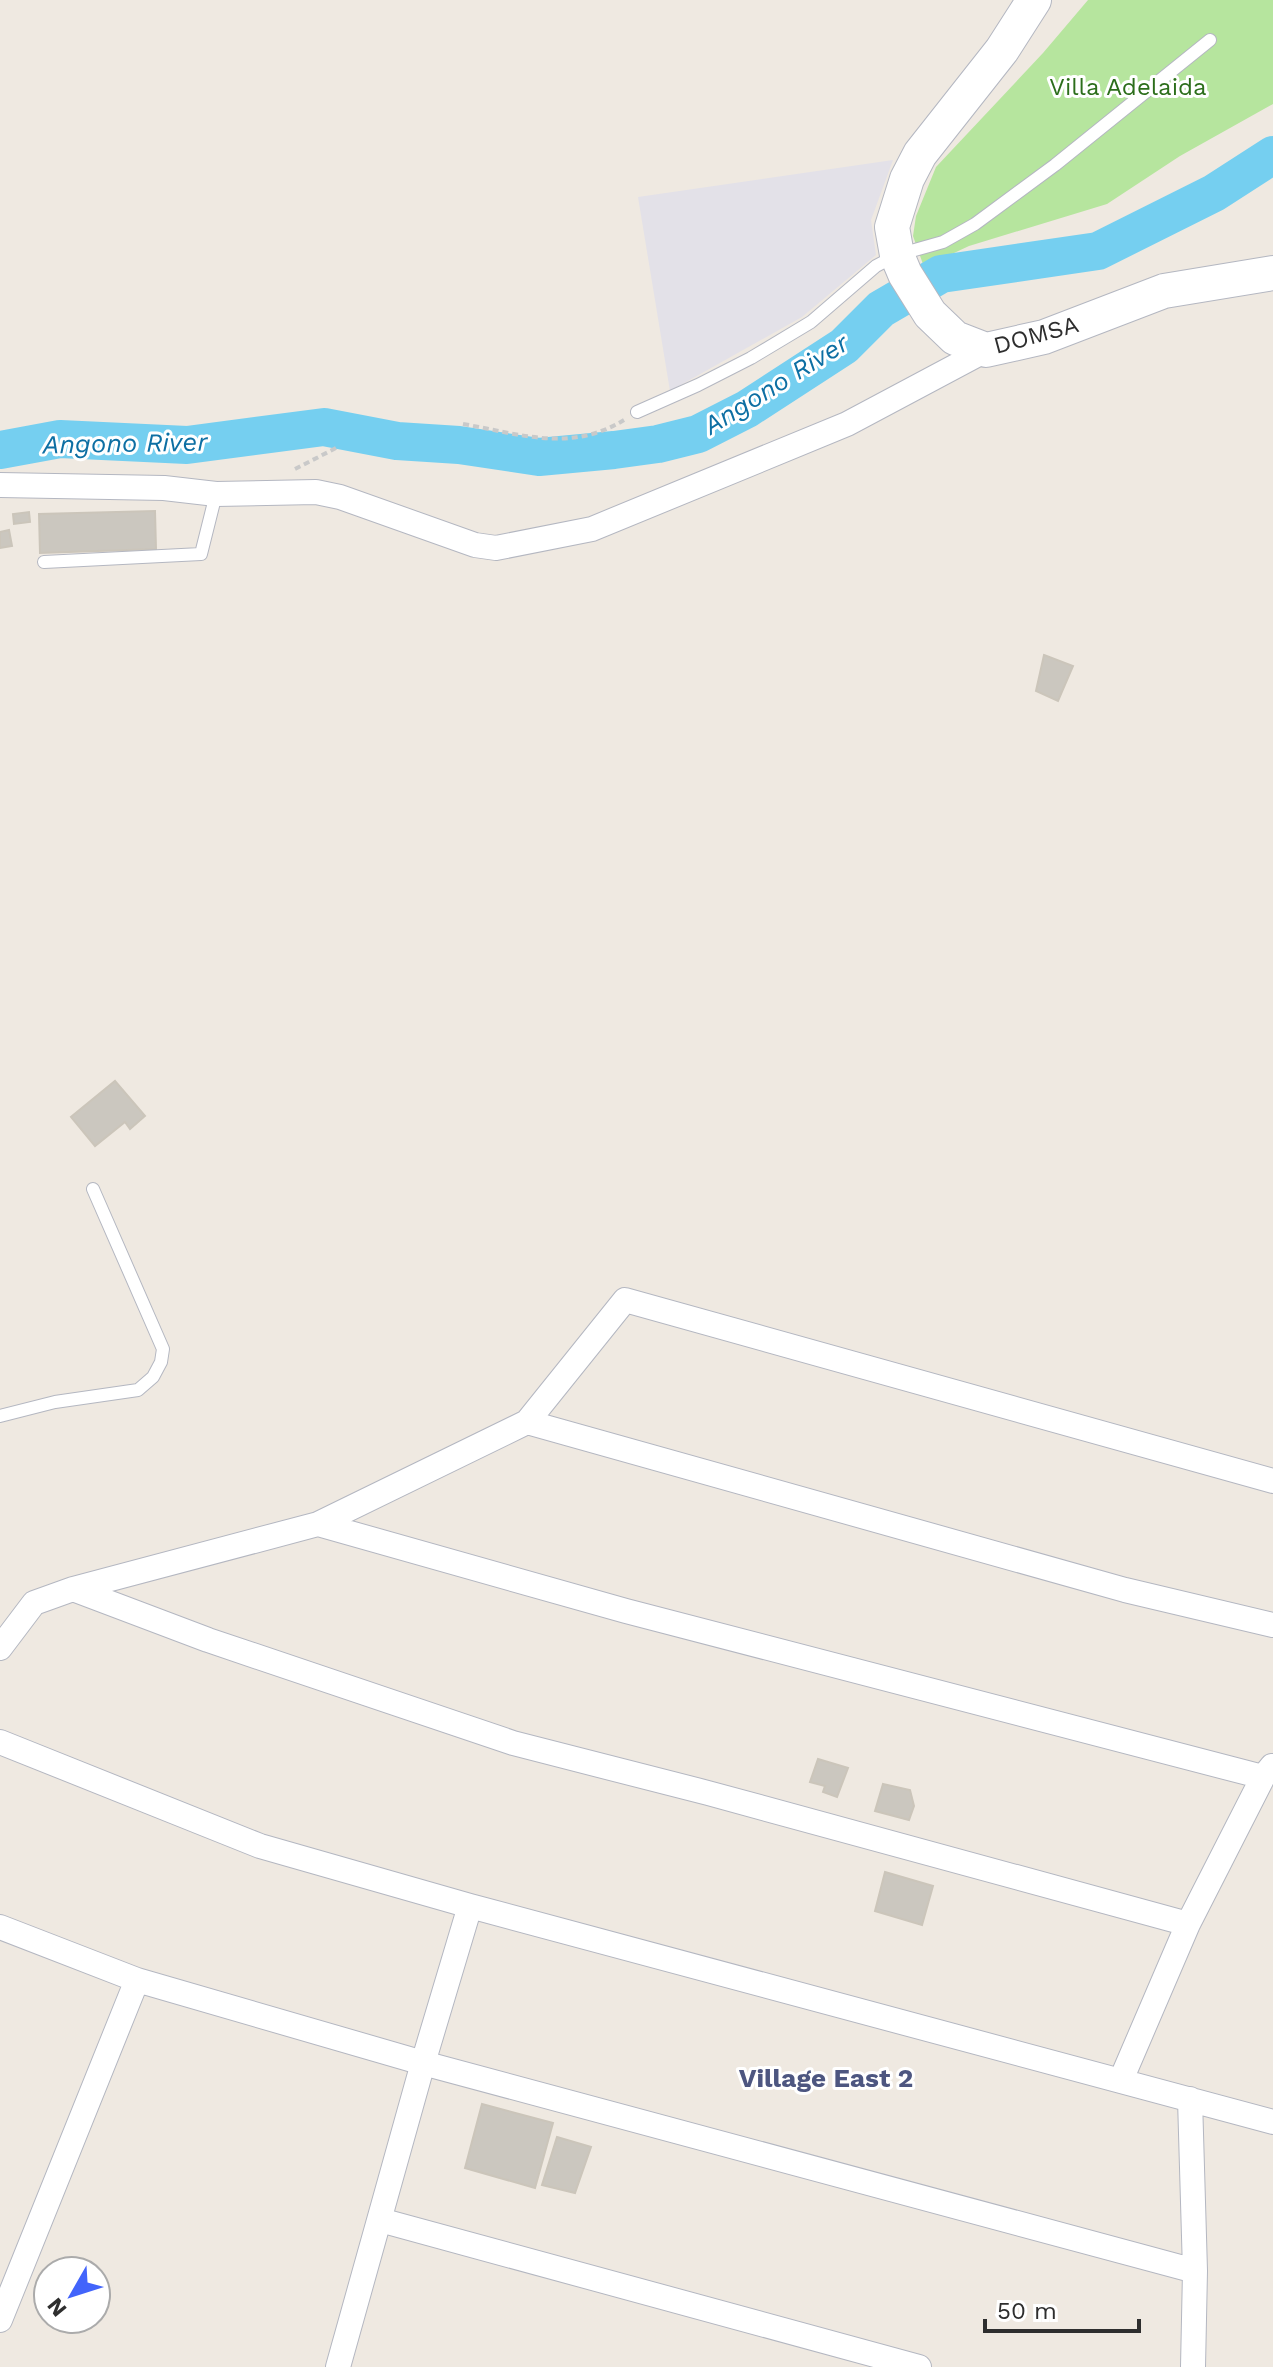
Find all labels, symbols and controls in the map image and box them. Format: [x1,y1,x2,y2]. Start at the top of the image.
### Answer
park label: Villa Adelaida [1049,73,1207,101]
street label: DOMSA [990,310,1082,360]
water label: Angono River [697,327,855,441]
water label: Angono River [41,427,209,459]
district label: Village East 2 [739,2063,913,2093]
north arrow [32,2255,112,2335]
scale bar [985,2283,1139,2333]
text: N [42,2293,72,2321]
text: 50 m [997,2297,1057,2325]

